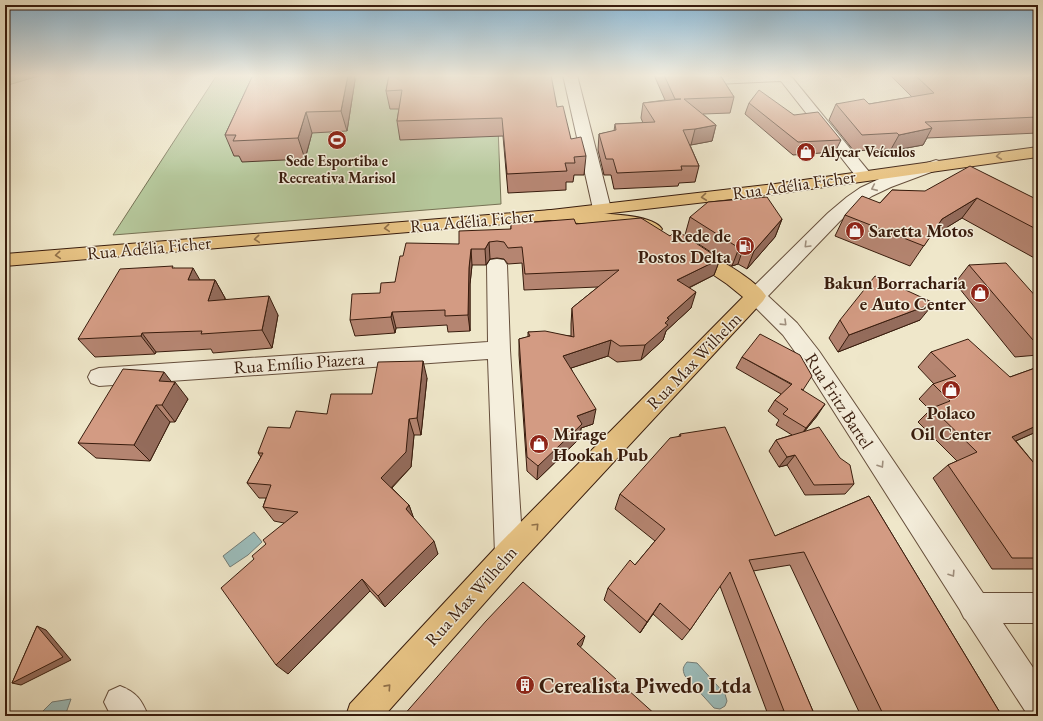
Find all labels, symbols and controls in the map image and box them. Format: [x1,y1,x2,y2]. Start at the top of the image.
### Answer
sports icon: Sede Esportiba e Recreativa Marisol [326,129,348,151]
shop icon: Alycar Veículos [795,141,817,163]
place label: Alycar Veículos [819,142,915,161]
place label: Sede Esportiba e Recreativa Marisol [278,151,396,187]
one-way arrow [996,152,1002,161]
street label: Rua Adélia Ficher [731,164,857,205]
one-way arrow [871,183,879,191]
one-way arrow [701,192,707,201]
street label: Rua Adélia Ficher [409,204,535,237]
place label: Saretta Motos [869,219,974,242]
shop icon: Saretta Motos [844,220,866,242]
one-way arrow [384,224,390,233]
place label: Rede de Postos Delta [638,224,731,268]
street label: Rua Adélia Ficher [86,231,212,264]
one-way arrow [254,234,260,243]
fuel station icon: Rede de Postos Delta [734,235,756,257]
one-way arrow [804,240,812,248]
one-way arrow [55,250,61,259]
place label: Bakun Borracharia e Auto Center [824,271,967,315]
shop icon: Bakun Borracharia e Auto Center [969,282,991,304]
street label: Rua Max Wilhelm [641,307,746,414]
one-way arrow [779,318,787,326]
street label: Rua Emílio Piazera [233,346,366,379]
street label: Rua Fritz Bartel [800,349,879,453]
shop icon: Polaco Oil Center [940,379,962,401]
place label: Polaco Oil Center [911,401,992,445]
place label: Mirage Hookah Pub [553,422,648,466]
shop icon: Mirage Hookah Pub [528,433,550,455]
one-way arrow [876,461,884,468]
one-way arrow [531,523,539,531]
street label: Rua Max Wilhelm [420,541,522,651]
one-way arrow [947,570,955,577]
place label: Cerealista Piwedo Ltda [539,671,752,700]
building icon: Cerealista Piwedo Ltda [514,674,536,696]
one-way arrow [384,684,391,692]

